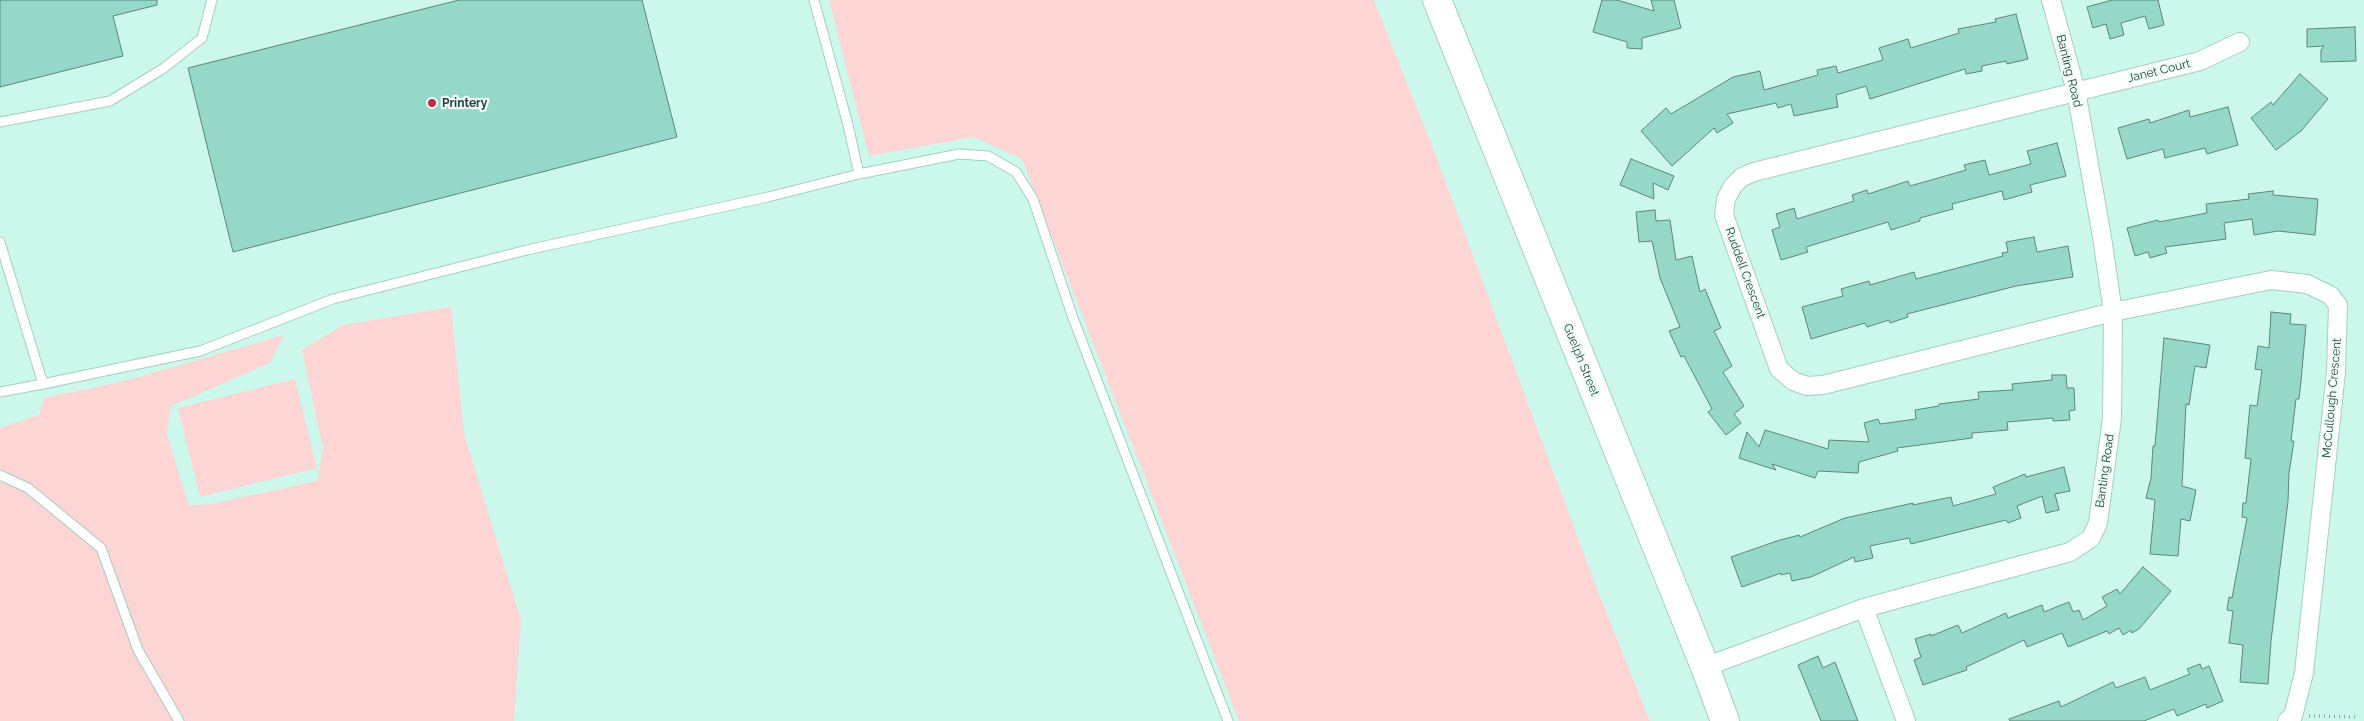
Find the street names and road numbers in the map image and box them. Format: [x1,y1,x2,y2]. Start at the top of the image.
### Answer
street label: Banting Road [2053,33,2085,109]
street label: Janet Court [2126,56,2192,86]
street label: Ruddell Crescent [1722,225,1768,321]
street label: Guelph Street [1560,322,1602,398]
street label: McCullough Crescent [2320,337,2344,459]
street label: Banting Road [2093,433,2117,509]

